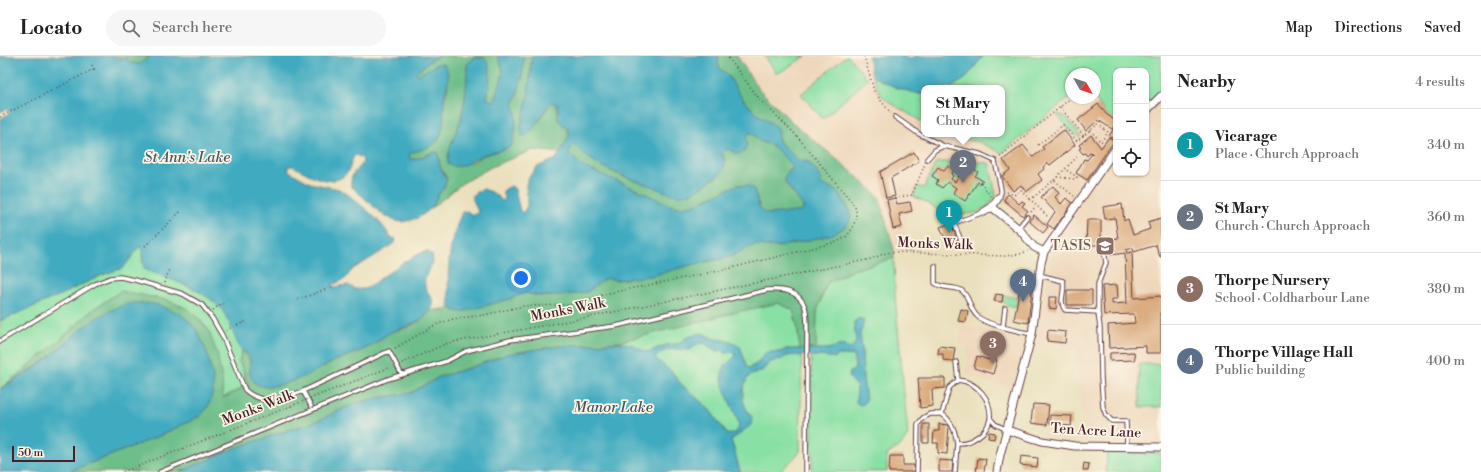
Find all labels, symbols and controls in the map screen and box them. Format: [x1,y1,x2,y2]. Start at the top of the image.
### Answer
search box [106,10,386,46]
text: Locato [20,16,82,40]
icon: search [120,17,142,39]
text: Search here [152,18,232,37]
text: Map [1285,19,1313,37]
text: Directions [1335,19,1402,37]
text: Saved [1424,19,1461,37]
north arrow [1065,68,1101,104]
map controls [1113,68,1149,176]
button: + [1113,68,1149,104]
text: Nearby [1177,71,1236,93]
text: 4 results [1415,74,1465,90]
popup [921,85,1005,137]
text: St Mary [936,94,990,113]
button: − [1113,104,1149,140]
text: Church [936,113,980,129]
text: Vicarage [1215,127,1277,146]
text: 1 [1187,137,1193,153]
text: 340 m [1427,137,1465,153]
button: locate [1113,140,1149,176]
text: Place · Church Approach [1215,146,1359,162]
water label: St Ann's Lake [144,148,230,167]
pin: 2 [950,150,976,183]
text: St Mary [1215,199,1269,218]
pin: 1 [936,200,962,233]
text: 2 [1186,209,1194,225]
text: 360 m [1427,209,1465,225]
text: Church · Church Approach [1215,218,1370,234]
street label: Monks Walk [897,234,974,254]
school or university icon: TASIS [1094,235,1116,257]
place label: TASIS [1050,237,1091,255]
your location [511,268,531,288]
pin: 4 [1010,269,1036,302]
text: Thorpe Nursery [1215,271,1330,290]
text: 3 [1186,281,1194,297]
text: 380 m [1427,281,1465,297]
text: School · Coldharbour Lane [1215,290,1370,306]
street label: Monks Walk [529,294,608,326]
pin: 3 [980,331,1006,364]
text: Thorpe Village Hall [1215,343,1353,362]
text: 4 [1186,353,1194,369]
text: 400 m [1426,353,1465,369]
text: Public building [1215,362,1305,378]
street label: Monks Walk [219,386,297,430]
water label: Manor Lake [573,398,653,417]
street label: Ten Acre Lane [1050,420,1142,442]
scale bar [12,444,75,463]
text: 50 m [18,446,43,460]

